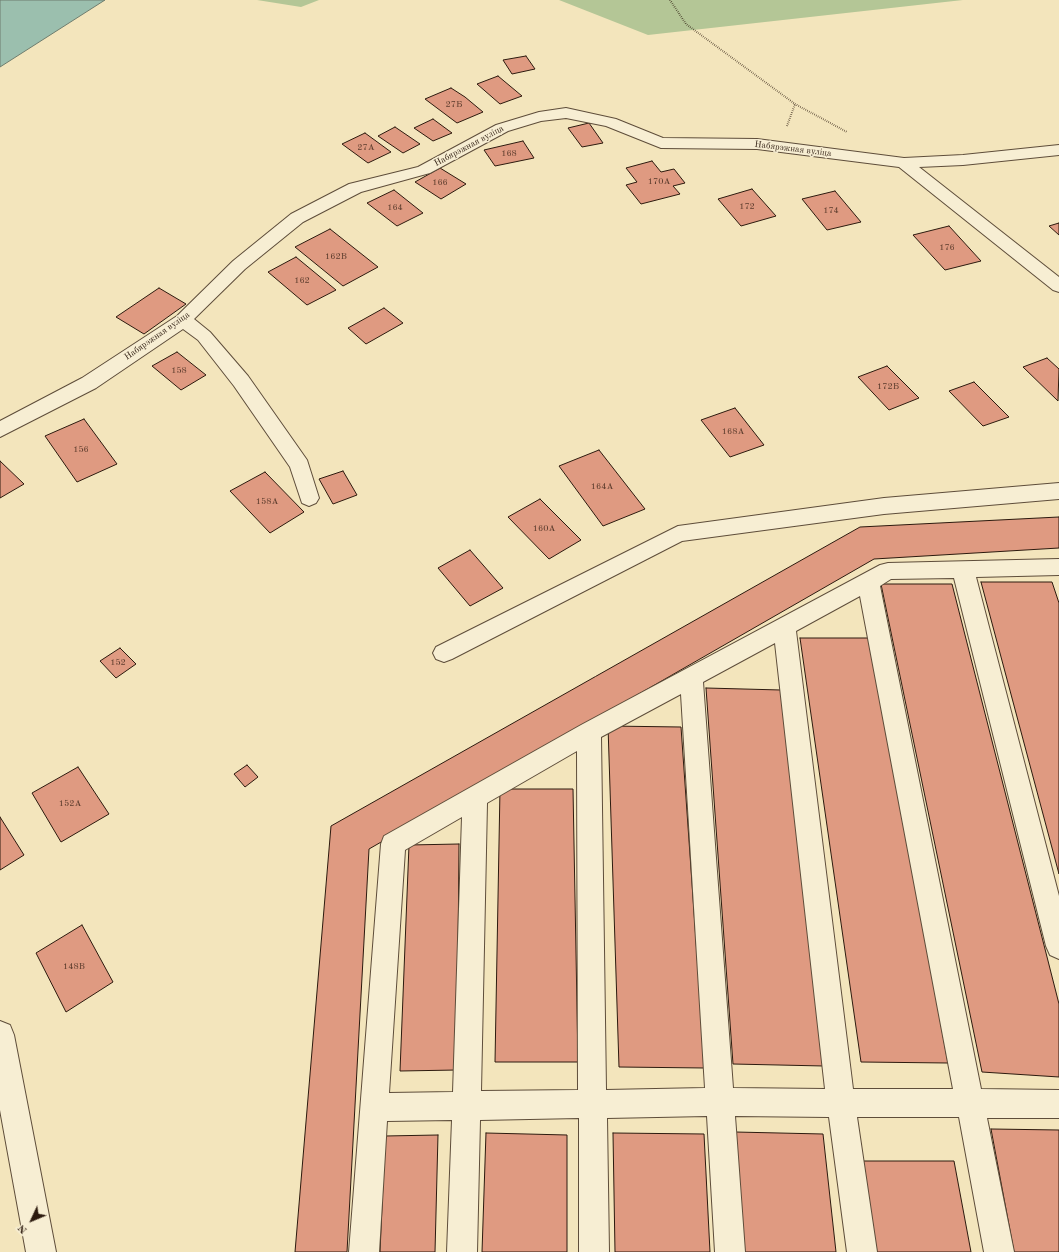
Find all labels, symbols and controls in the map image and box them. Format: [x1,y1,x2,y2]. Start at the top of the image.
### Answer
house number: 27Б [446,100,462,110]
street label: Набярэжная вуліца [432,123,506,169]
street label: Набярэжная вуліца [754,139,832,159]
house number: 27А [357,143,375,153]
house number: 168 [501,149,517,159]
house number: 170А [648,177,670,187]
house number: 166 [432,178,448,188]
house number: 172 [739,202,755,212]
house number: 164 [387,203,403,213]
house number: 174 [823,206,839,216]
house number: 176 [939,243,955,253]
house number: 162В [325,252,347,262]
house number: 162 [294,276,310,286]
street label: Набярэжная вуліца [122,309,192,363]
house number: 158 [171,366,187,376]
house number: 172Б [877,382,899,392]
house number: 168А [722,427,744,437]
house number: 156 [73,445,89,455]
house number: 164А [591,482,613,492]
house number: 158А [256,497,278,507]
house number: 160А [533,524,555,534]
house number: 152 [110,658,126,668]
house number: 152А [59,799,81,809]
house number: 148В [63,962,85,972]
north arrow [12,1200,52,1240]
text: N [16,1222,30,1236]

